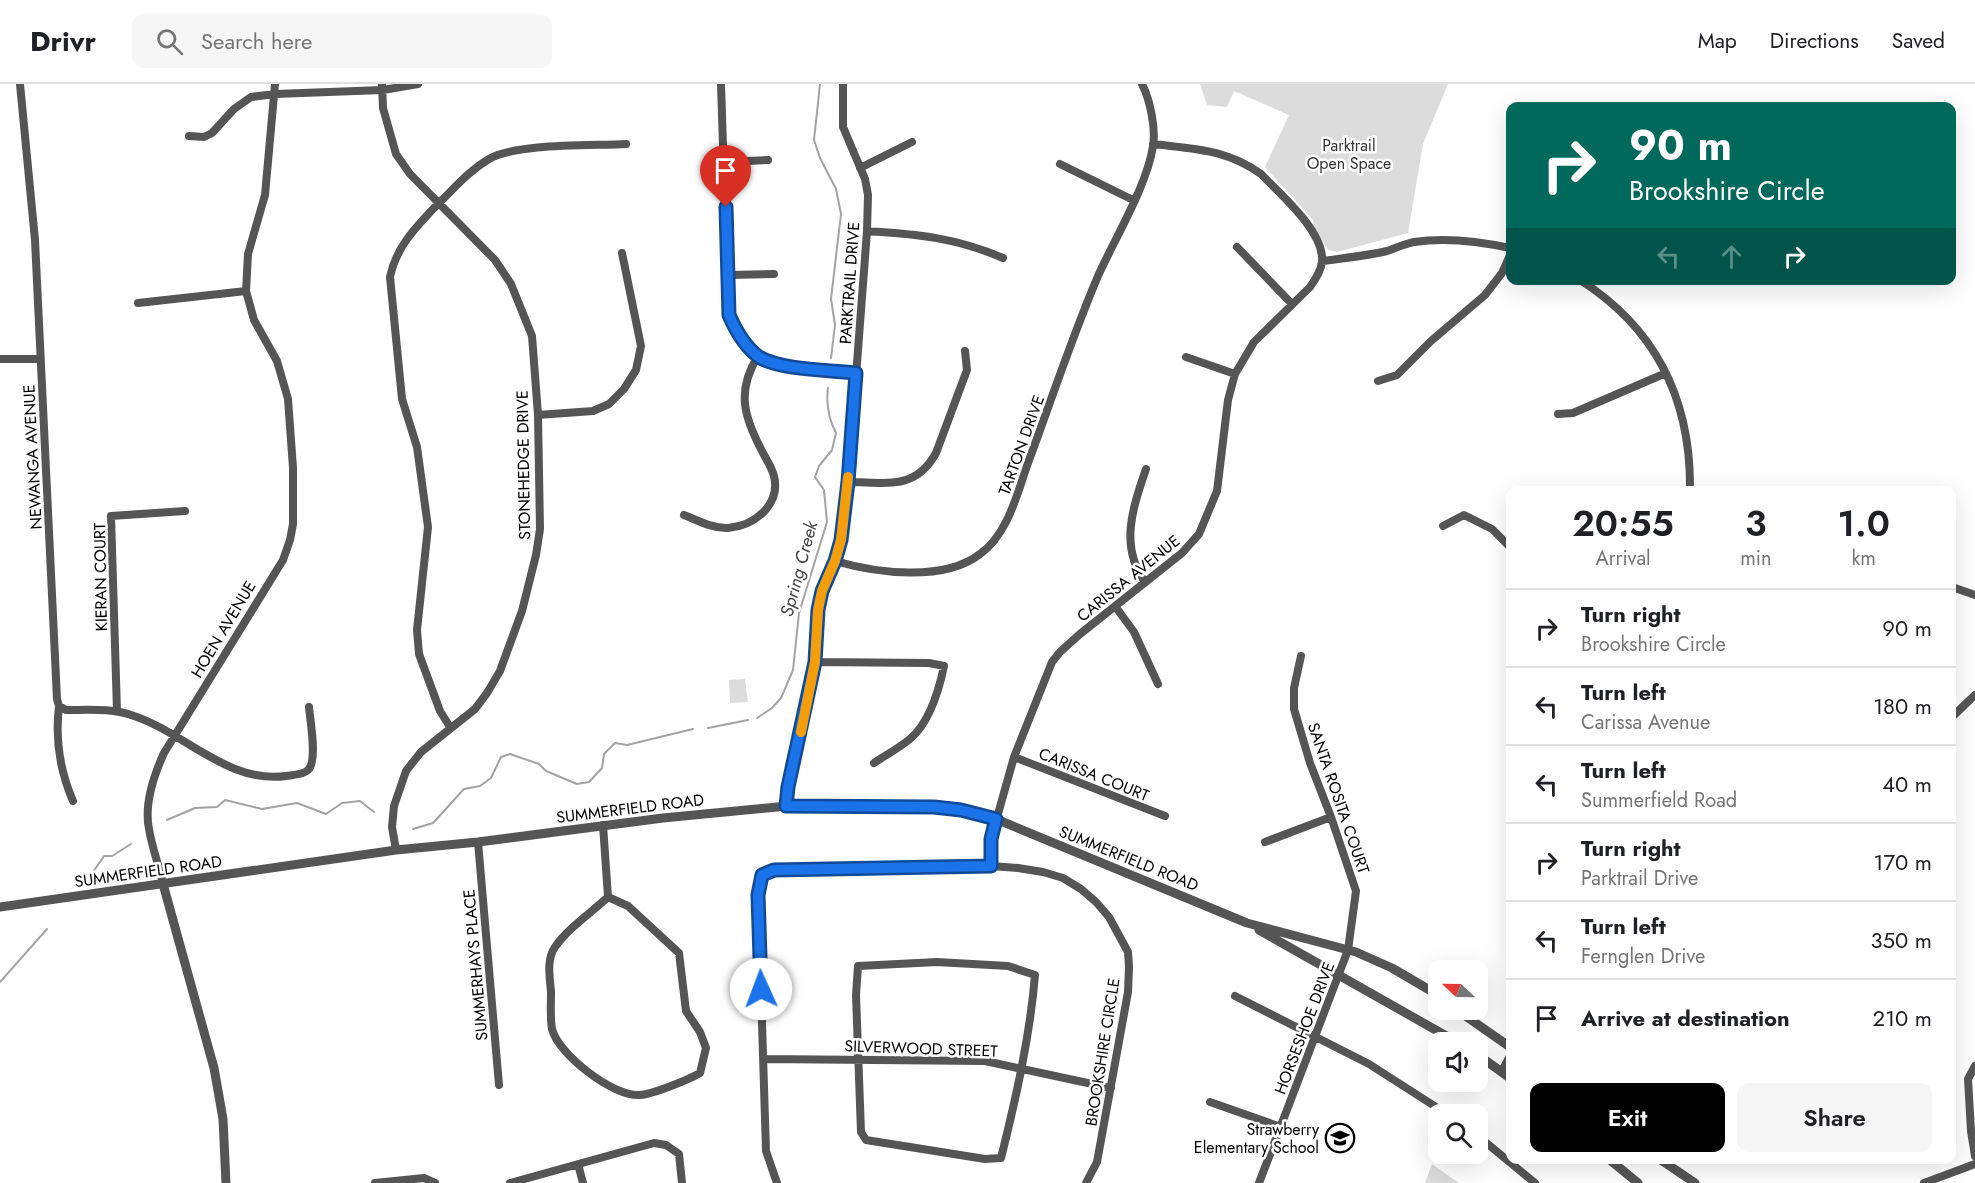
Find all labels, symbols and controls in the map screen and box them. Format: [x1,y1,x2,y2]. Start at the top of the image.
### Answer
search box [132,14,552,68]
text: Drivr [30,21,96,62]
icon: search [153,25,186,58]
text: Search here [201,25,312,57]
text: Map [1698,26,1737,56]
text: Directions [1770,26,1859,56]
text: Saved [1892,26,1945,56]
text: 90 m [1629,115,1732,176]
icon: right [1530,126,1608,204]
park label: Parktrail Open Space [1307,134,1391,175]
pin [700,145,751,207]
icon: arrive [709,154,742,187]
text: Brookshire Circle [1629,171,1825,210]
street label: PARKTRAIL DRIVE [834,221,865,345]
icon: left [1652,240,1685,273]
icon: ahead [1715,240,1748,273]
icon: right [1778,240,1811,273]
street label: NEWANGA AVENUE [17,384,48,530]
street label: STONEHEDGE DRIVE [511,390,536,540]
street label: TARTON DRIVE [993,392,1050,498]
text: 20:55 [1572,497,1674,549]
text: 3 [1745,497,1767,549]
text: 1.0 [1838,497,1890,549]
water label: Spring Creek [774,517,825,620]
street label: KIERAN COURT [88,522,113,631]
street label: CARISSA AVENUE [1072,530,1185,627]
text: Arrival [1595,544,1651,573]
text: min [1740,544,1771,573]
text: km [1851,544,1876,573]
street label: HOEN AVENUE [185,576,262,682]
text: Turn right [1581,598,1681,630]
icon: right [1530,612,1563,645]
text: 90 m [1882,612,1932,644]
text: Brookshire Circle [1581,630,1726,659]
text: Turn left [1581,676,1666,708]
icon: left [1530,690,1563,723]
text: 180 m [1873,690,1932,722]
text: Carissa Avenue [1581,708,1710,737]
street label: SANTA ROSITA COURT [1302,720,1375,877]
street label: CARISSA COURT [1035,742,1153,807]
text: Turn left [1581,754,1666,786]
icon: left [1530,768,1563,801]
text: 40 m [1882,768,1932,800]
text: Summerfield Road [1581,786,1737,815]
street label: SUMMERFIELD ROAD [555,788,705,829]
street label: SUMMERFIELD ROAD [1056,820,1202,897]
text: Turn right [1581,832,1681,864]
icon: right [1530,846,1563,879]
text: 170 m [1874,846,1932,878]
street label: SUMMERFIELD ROAD [73,850,223,893]
text: Parktrail Drive [1581,864,1698,893]
street label: SUMMERHAYS PLACE [457,888,494,1042]
text: Turn left [1581,910,1666,942]
icon: left [1530,924,1563,957]
text: 350 m [1871,924,1932,956]
text: Fernglen Drive [1581,942,1705,971]
position arrow [729,957,793,1021]
street label: HORSESHOE DRIVE [1269,959,1340,1098]
north arrow [1428,960,1488,1020]
map controls [1428,960,1488,1164]
street label: BROOKSHIRE CIRCLE [1079,976,1126,1128]
icon: arrive [1530,1002,1563,1035]
text: Arrive at destination [1581,1002,1790,1034]
text: 210 m [1873,1002,1932,1034]
button: sound [1428,1032,1488,1092]
street label: SILVERWOOD STREET [844,1034,999,1063]
button: Exit [1530,1083,1725,1152]
button: Share [1737,1083,1932,1152]
button: search [1428,1104,1488,1164]
place label: Strawberry Elementary School [1194,1118,1320,1159]
school or university icon: Strawberry Elementary School [1324,1122,1356,1154]

